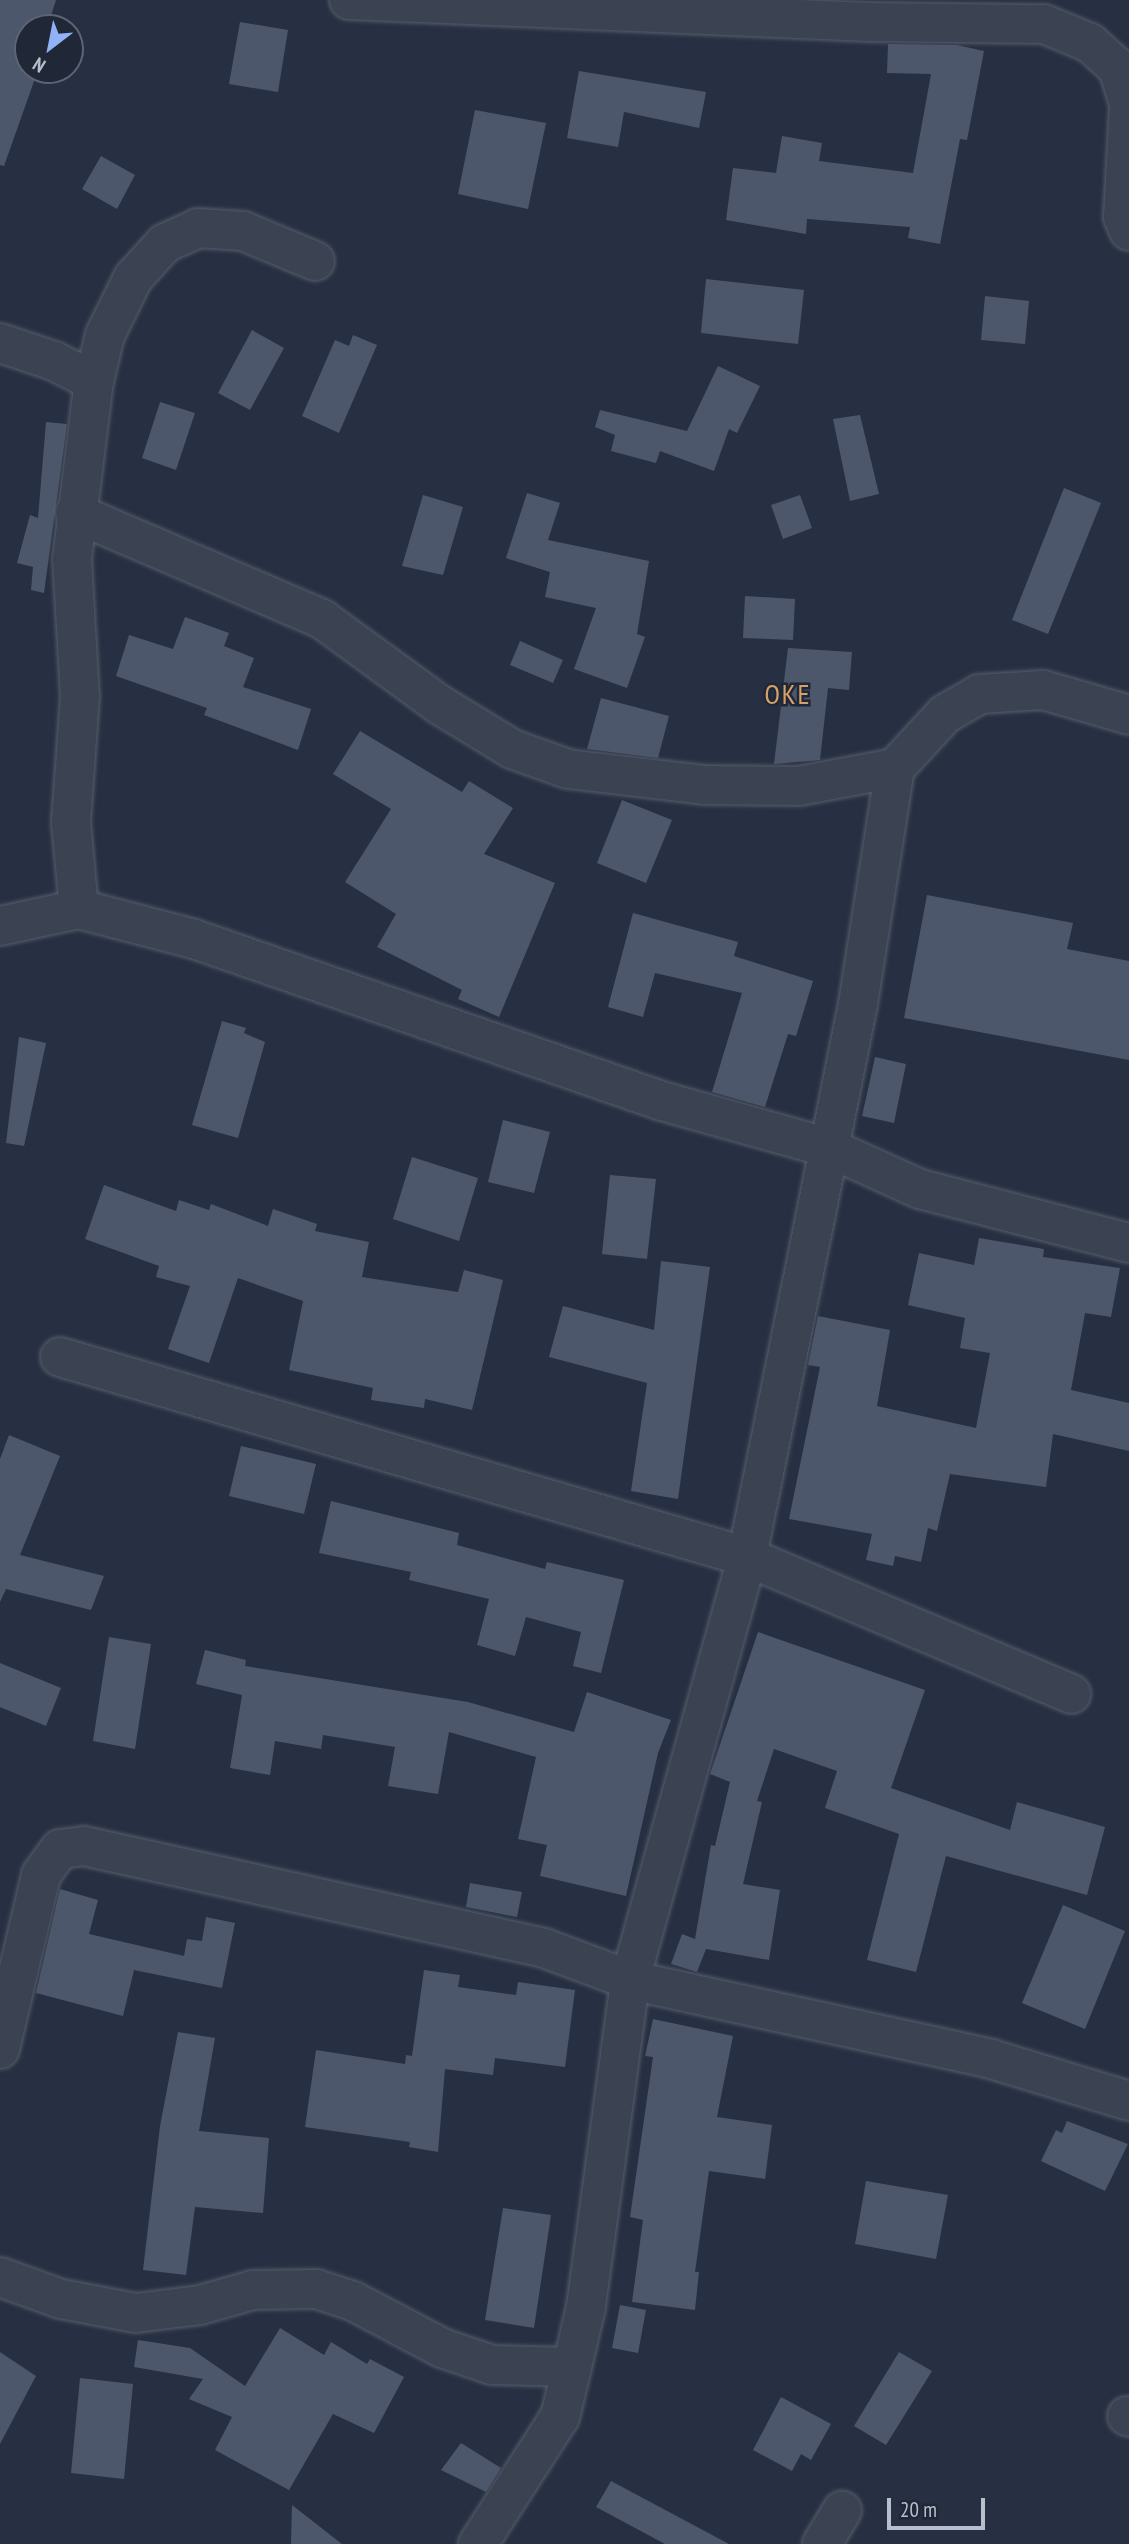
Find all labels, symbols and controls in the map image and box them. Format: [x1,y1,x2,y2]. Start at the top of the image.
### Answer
north arrow [14,14,84,84]
text: N [28,52,50,78]
district label: OKE [765,677,811,711]
scale bar [891,2484,989,2528]
text: 20 m [900,2496,937,2523]

